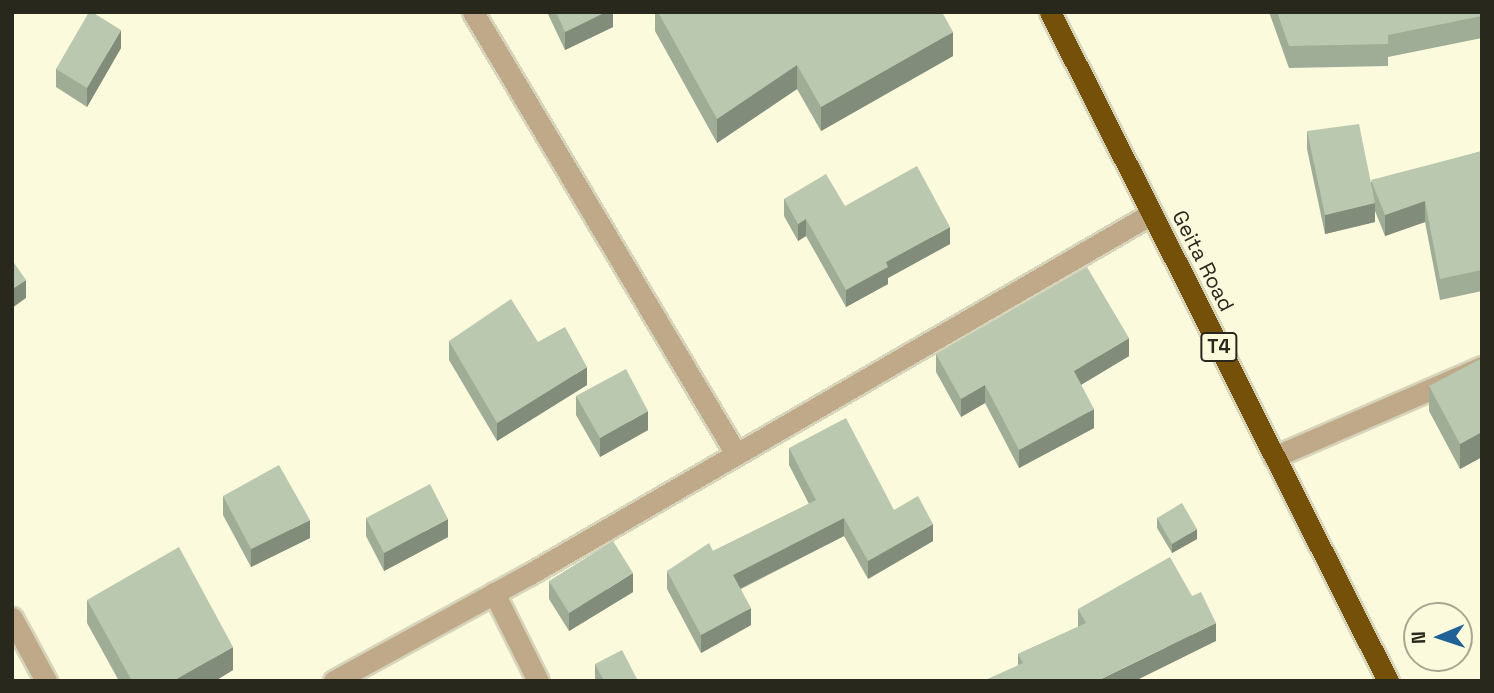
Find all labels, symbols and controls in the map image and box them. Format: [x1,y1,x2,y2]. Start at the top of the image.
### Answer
street label: Geita Road [1167,206,1239,316]
road number: T4 [1200,332,1238,362]
north arrow [1403,602,1473,672]
text: N [1406,631,1431,644]

